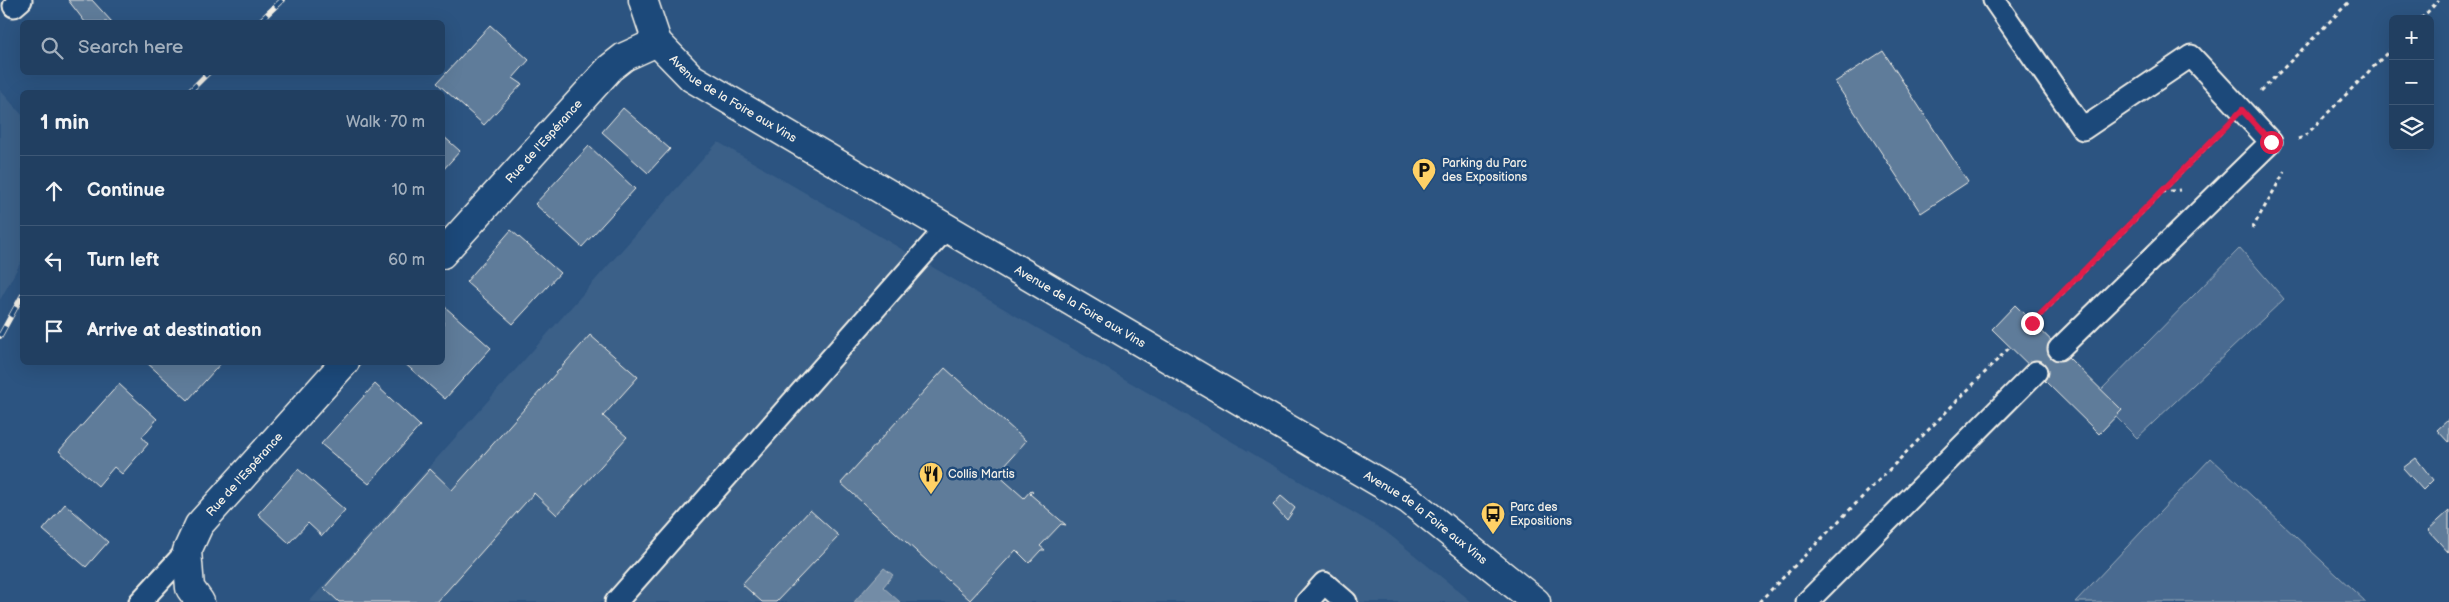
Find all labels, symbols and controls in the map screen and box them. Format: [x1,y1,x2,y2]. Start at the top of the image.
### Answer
map controls [2389,15,2434,150]
button: + [2389,15,2434,60]
search box [20,20,445,75]
icon: search [38,34,66,62]
text: Search here [78,36,183,59]
street label: Avenue de la Foire aux Vins [666,52,799,145]
button: − [2389,60,2434,105]
street label: Rue de l'Espérance [502,96,585,186]
button: layers [2389,105,2434,150]
text: 1 min [40,110,89,135]
text: Walk · 70 m [346,113,425,132]
route start [2260,131,2283,154]
place label: Parking du Parc des Expositions [1442,156,1527,185]
parking icon: Parking du Parc des Expositions [1411,157,1437,191]
icon: ahead [40,177,68,205]
text: Continue [87,179,165,202]
text: 10 m [392,181,425,200]
icon: left [40,247,68,275]
text: Turn left [87,249,159,272]
text: 60 m [388,251,425,270]
street label: Avenue de la Foire aux Vins [1012,262,1148,351]
route end [2021,312,2044,335]
icon: arrive [40,317,68,345]
text: Arrive at destination [87,319,262,342]
street label: Rue de l'Espérance [203,429,286,519]
restaurant icon: Collis Martis [918,461,944,495]
place label: Collis Martis [948,467,1015,482]
street label: Avenue de la Foire aux Vins [1361,468,1490,567]
place label: Parc des Expositions [1510,500,1572,529]
bus stop icon: Parc des Expositions [1480,501,1506,535]

